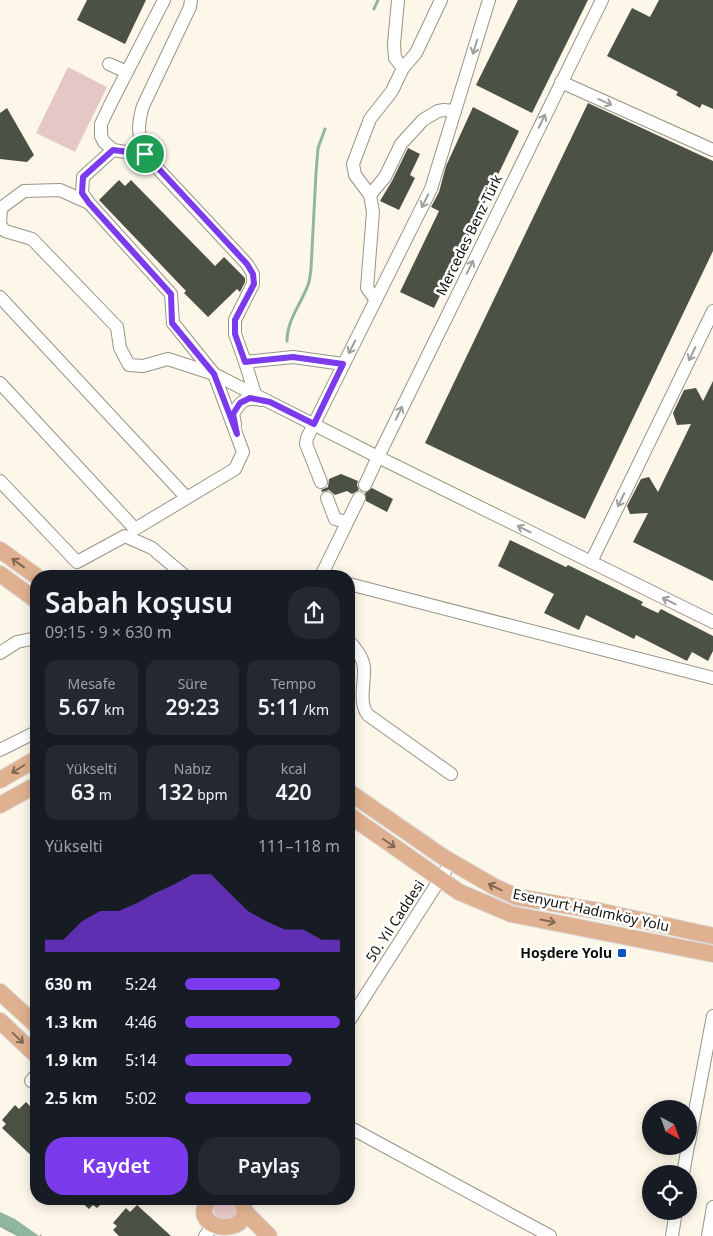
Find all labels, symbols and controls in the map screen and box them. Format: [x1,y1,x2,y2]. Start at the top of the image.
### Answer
one-way arrow [469,38,479,54]
one-way arrow [597,98,612,107]
one-way arrow [538,114,547,129]
pin [124,133,166,175]
icon: arrive [131,140,159,168]
street label: Mercedes Benz Türk [431,171,506,298]
one-way arrow [420,193,429,208]
one-way arrow [466,260,476,275]
one-way arrow [347,339,357,354]
one-way arrow [687,346,696,361]
one-way arrow [395,406,404,421]
one-way arrow [615,493,625,508]
one-way arrow [516,523,531,533]
one-way arrow [11,558,25,568]
text: Sabah koşusu [45,583,233,621]
button: share [288,587,340,639]
one-way arrow [662,595,677,605]
text: 09:15 · 9 × 630 m [45,621,172,643]
text: Mesafe [68,674,115,693]
text: Süre [178,674,207,693]
text: Tempo [271,674,316,693]
text: 5.67 [58,693,100,721]
text: 29:23 [166,693,219,721]
text: 5:11 [258,693,300,721]
text: km [100,700,125,719]
text: /km [300,700,329,719]
text: Yükselti [66,759,117,778]
text: Nabız [174,759,211,778]
text: kcal [281,759,306,778]
one-way arrow [11,764,25,774]
text: 63 [71,778,95,806]
text: 132 [158,778,194,806]
text: 420 [275,778,312,806]
text: m [95,785,112,804]
text: bpm [194,785,228,804]
text: Yükselti [45,835,103,857]
text: 111–118 m [258,835,340,857]
one-way arrow [381,838,395,848]
street label: 50. Yıl Caddesi [361,876,428,965]
one-way arrow [488,882,503,892]
street label: Esenyurt Hadımköy Yolu [511,884,671,935]
one-way arrow [540,917,556,927]
place label: Hoşdere Yolu [520,943,612,962]
marker: Hoşdere Yolu [616,947,628,959]
text: 630 m [45,973,92,995]
text: 5:24 [125,973,157,995]
text: 1.3 km [45,1011,97,1033]
text: 4:46 [125,1011,157,1033]
one-way arrow [12,1032,25,1044]
text: 1.9 km [45,1049,97,1071]
text: 5:14 [125,1049,157,1071]
text: 2.5 km [45,1087,97,1109]
text: 5:02 [125,1087,157,1109]
north arrow [642,1100,698,1155]
map controls [642,1100,697,1220]
button: Kaydet [45,1137,188,1195]
button: Paylaş [198,1137,340,1195]
button: locate [642,1165,697,1220]

